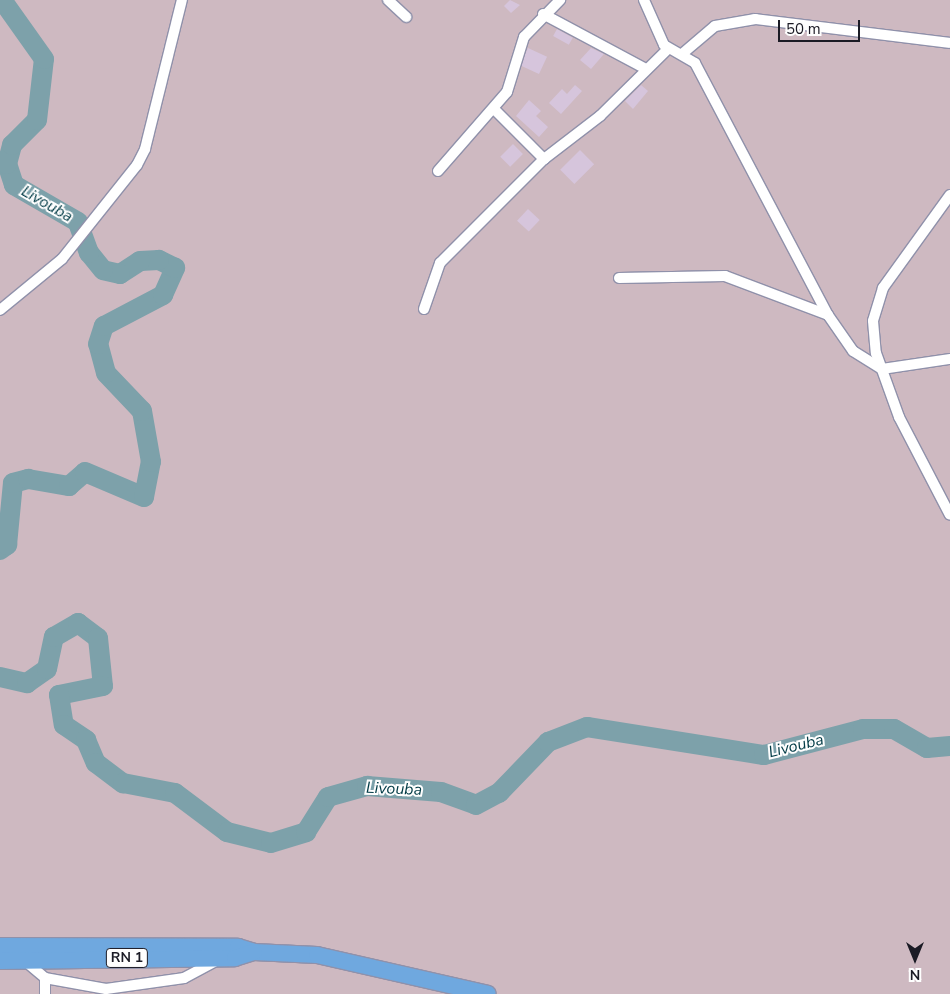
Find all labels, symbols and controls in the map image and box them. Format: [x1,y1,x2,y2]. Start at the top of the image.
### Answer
scale bar [780,10,862,42]
text: 50 m [786,19,821,39]
water label: Livouba [18,182,76,226]
water label: Livouba [766,730,826,762]
water label: Livouba [366,778,422,800]
north arrow [890,934,940,984]
road number: RN 1 [106,946,148,970]
text: N [910,965,920,984]

